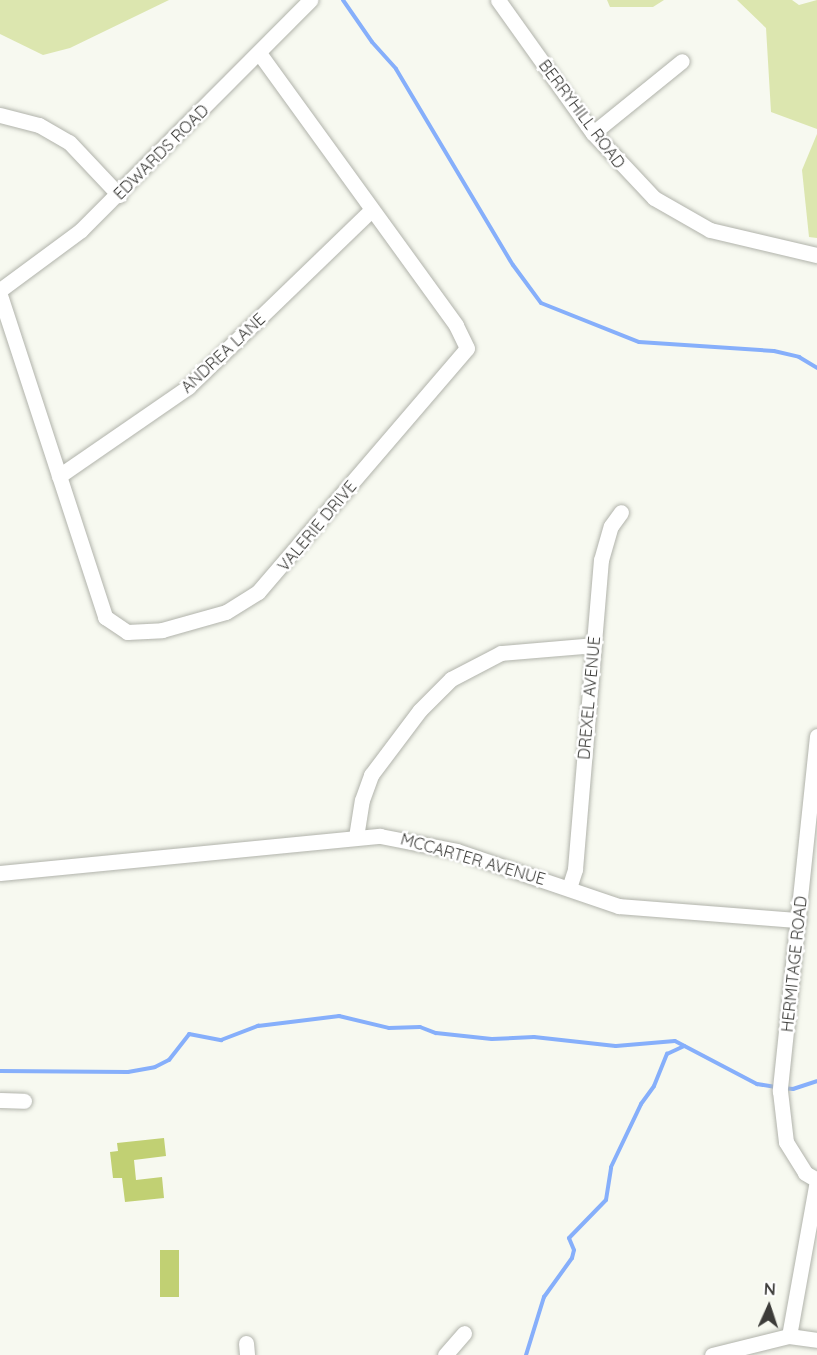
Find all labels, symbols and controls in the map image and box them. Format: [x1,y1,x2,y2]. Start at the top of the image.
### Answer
street label: BERRYHILL ROAD [535,56,629,172]
street label: EDWARDS ROAD [110,101,212,203]
street label: ANDREA LANE [177,309,269,397]
street label: VALERIE DRIVE [274,477,360,575]
street label: DREXEL AVENUE [574,636,604,760]
street label: MCCARTER AVENUE [398,829,548,889]
street label: HERMITAGE ROAD [777,895,811,1033]
north arrow [739,1277,799,1337]
text: N [764,1279,776,1299]

